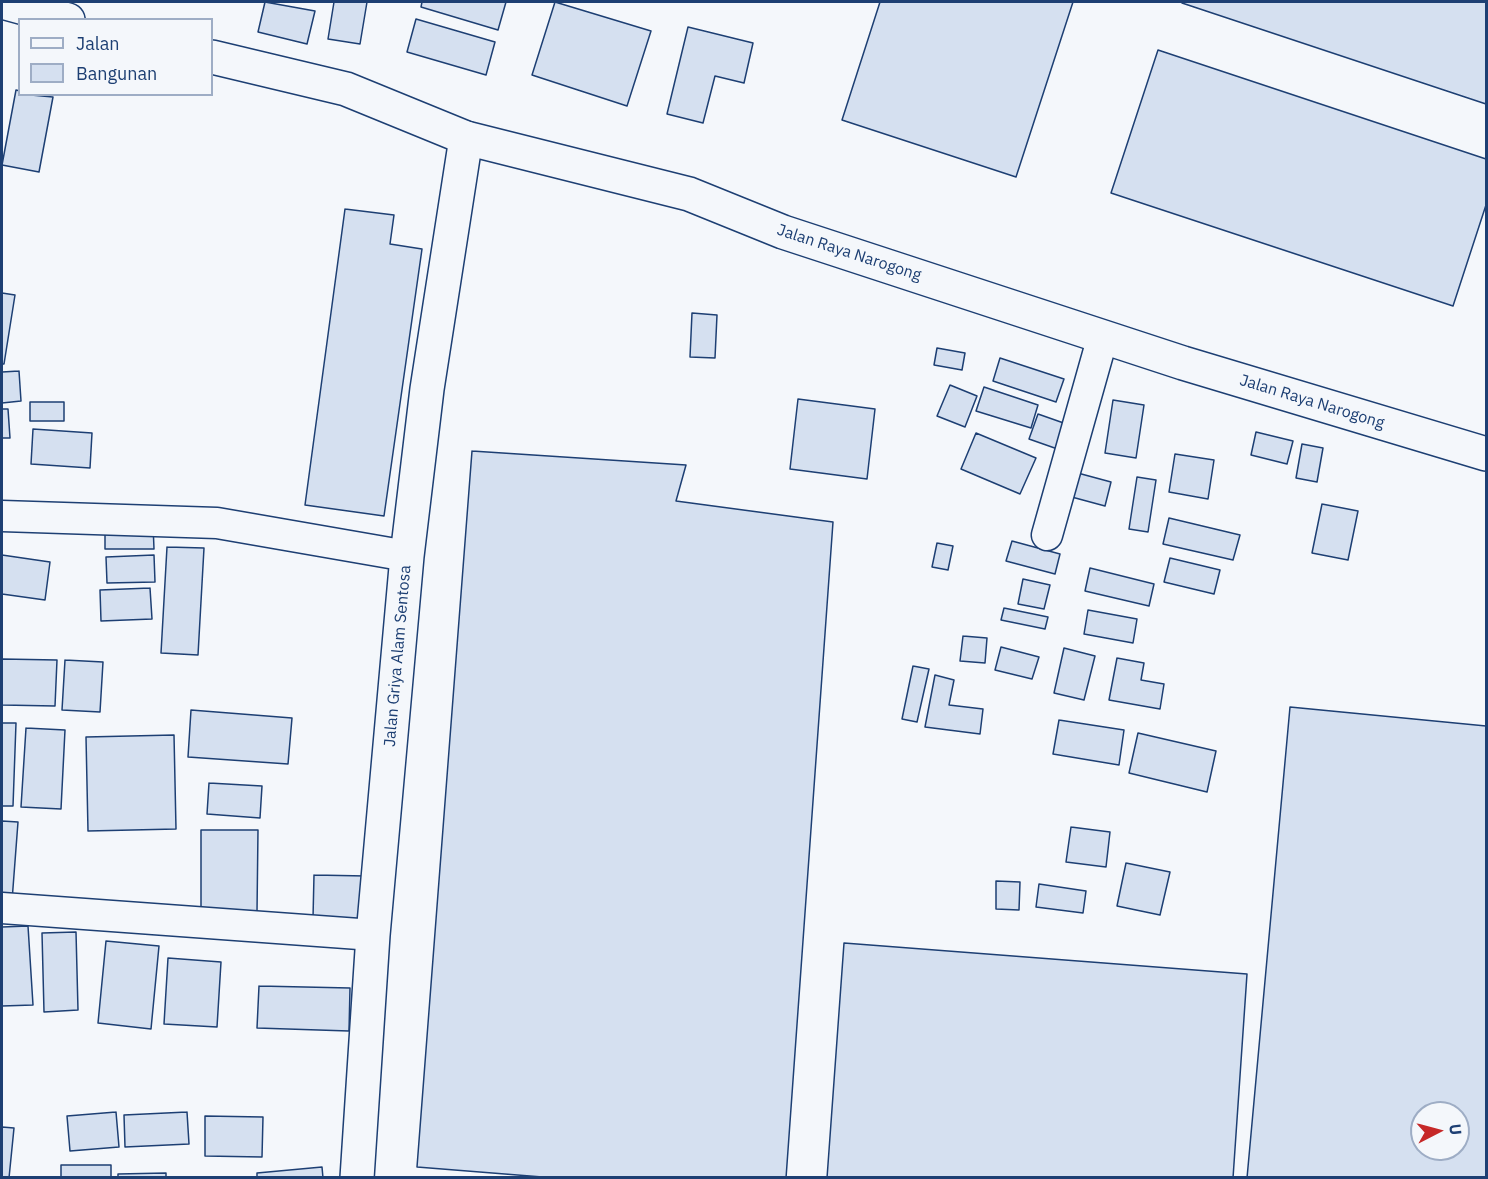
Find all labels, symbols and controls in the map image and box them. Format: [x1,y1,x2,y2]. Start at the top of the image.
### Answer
legend [18,18,213,96]
text: Jalan [76,32,120,55]
text: Bangunan [76,62,157,85]
street label: Jalan Raya Narogong [774,221,924,285]
street label: Jalan Raya Narogong [1237,371,1387,433]
street label: Jalan Griya Alam Sentosa [380,564,416,748]
north arrow [1410,1101,1470,1161]
text: U [1445,1123,1466,1136]

